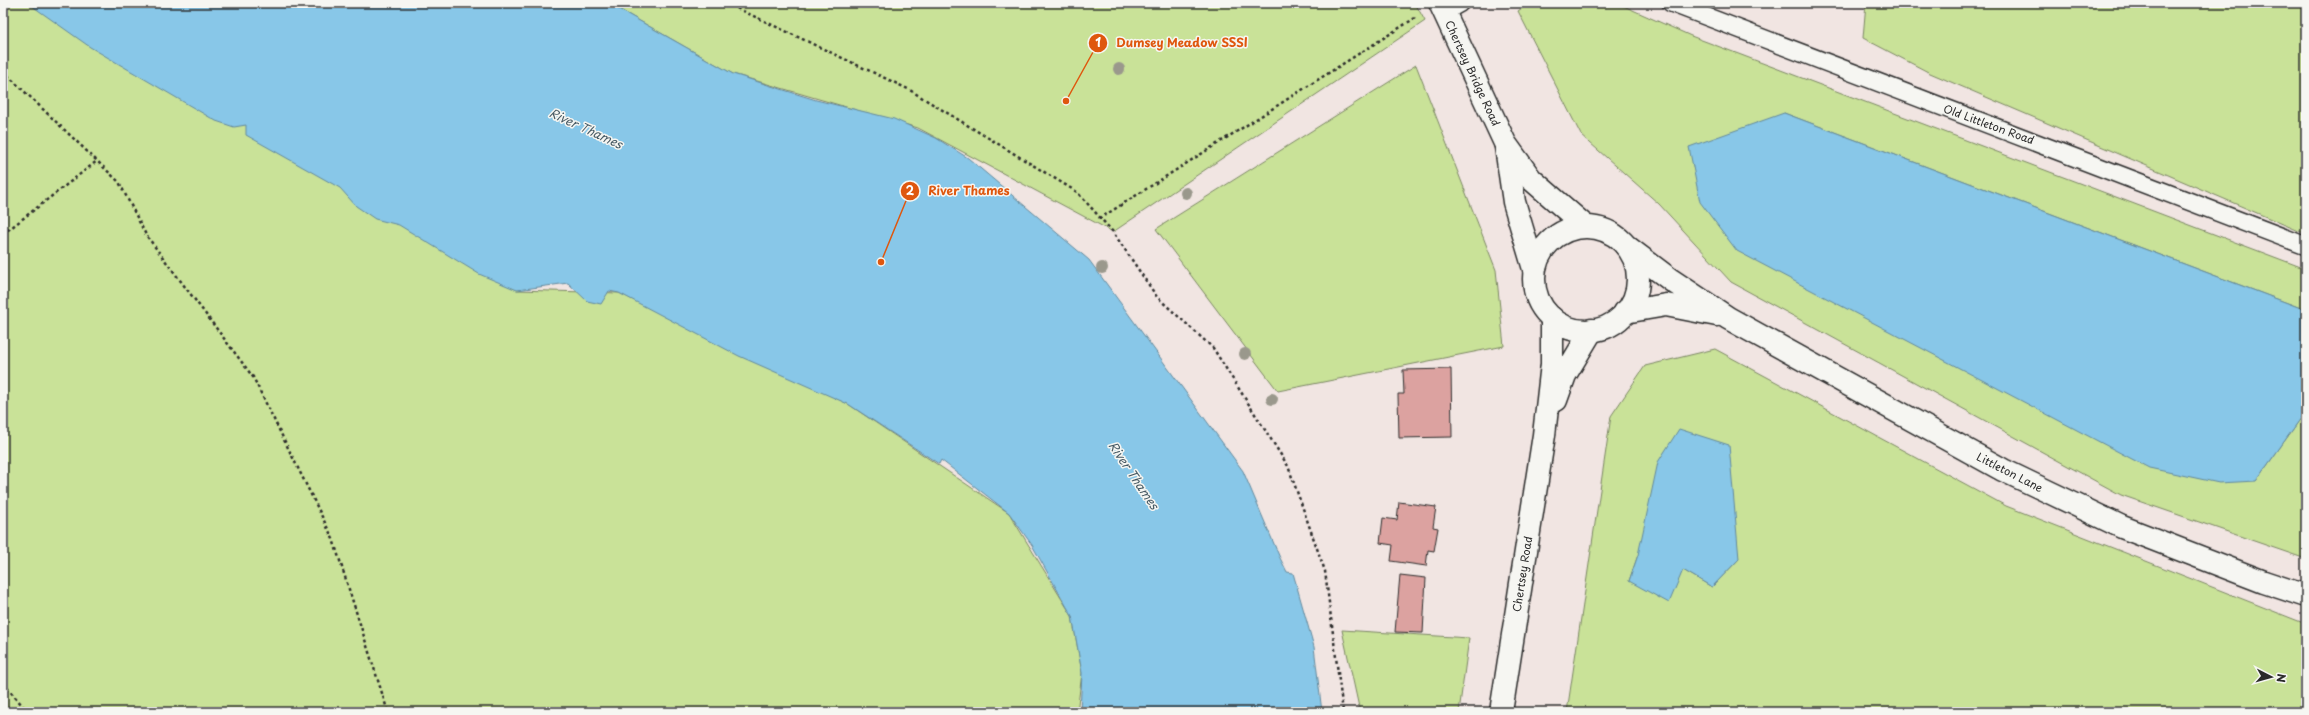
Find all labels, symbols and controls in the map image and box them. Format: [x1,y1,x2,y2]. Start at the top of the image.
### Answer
street label: Chertsey Bridge Road [1441,17,1505,129]
callout: Dumsey Meadow SSSI [1088,31,1256,55]
text: 1 [1095,33,1101,51]
text: Dumsey Meadow SSSI [1116,33,1248,51]
street label: Old Littleton Road [1941,100,2037,148]
water label: River Thames [547,103,627,153]
callout: River Thames [900,179,1018,203]
text: 2 [906,181,915,199]
text: River Thames [928,181,1010,199]
water label: River Thames [1105,437,1164,514]
street label: Littleton Lane [1974,448,2046,496]
street label: Chertsey Road [1508,535,1536,613]
north arrow [2251,657,2291,697]
text: N [2273,673,2290,684]

